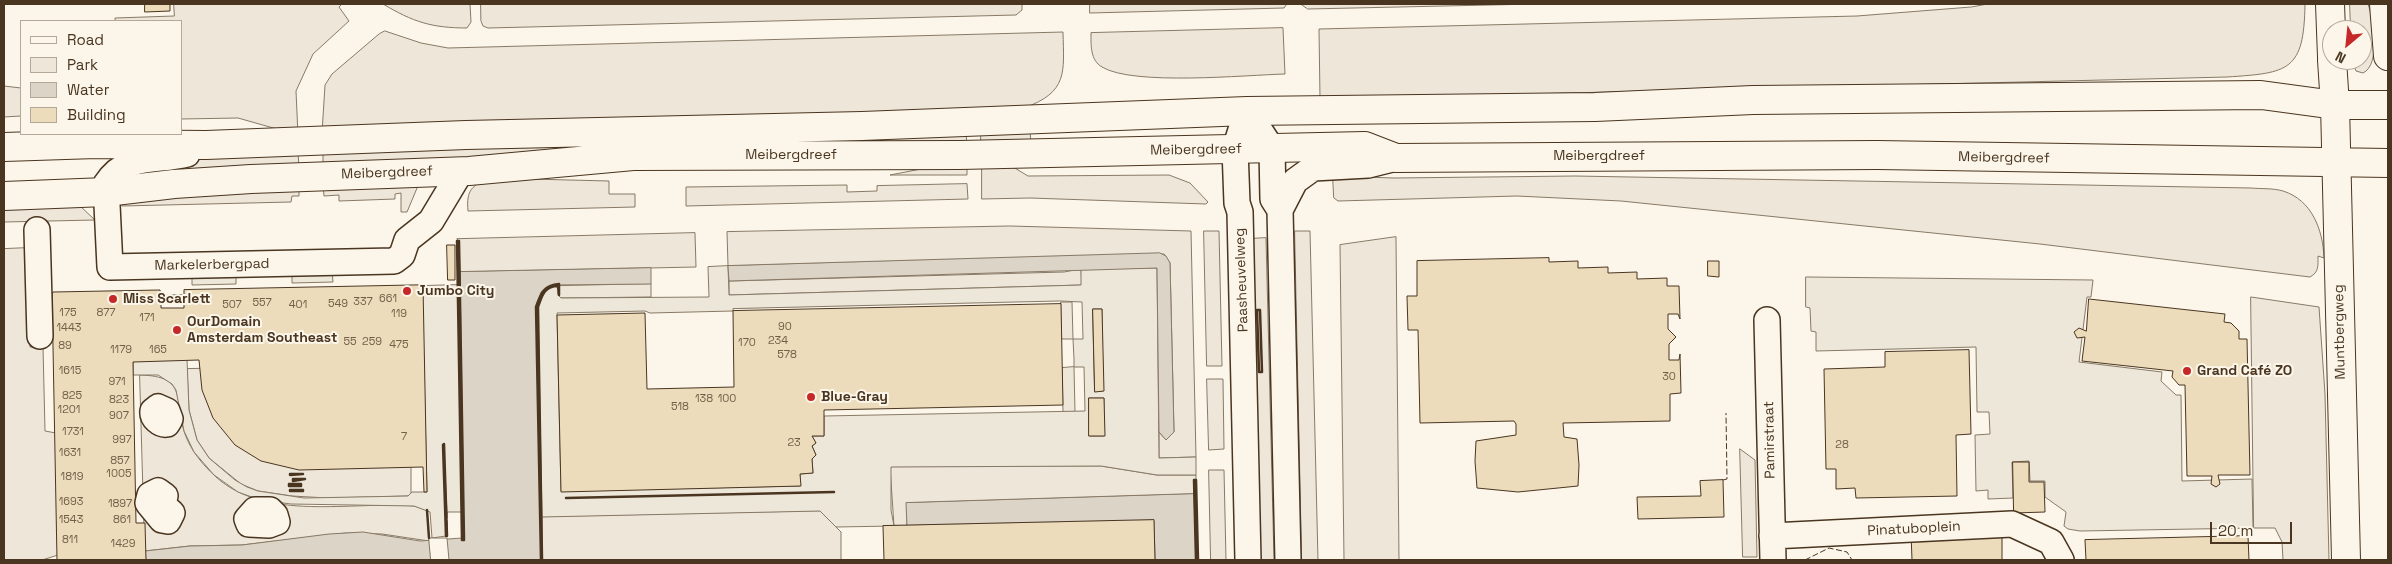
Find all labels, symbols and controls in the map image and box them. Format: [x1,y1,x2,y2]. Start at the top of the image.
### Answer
legend [20,20,182,135]
north arrow [2322,20,2372,70]
text: Road [67,30,104,49]
text: N [2332,47,2349,68]
text: Park [67,55,98,74]
text: Water [67,80,109,99]
text: Building [67,105,126,124]
street label: Meibergdreef [1150,141,1242,159]
street label: Meibergdreef [745,147,837,163]
street label: Meibergdreef [1553,148,1645,164]
street label: Meibergdreef [1958,149,2050,167]
street label: Meibergdreef [341,163,433,183]
street label: Paasheuvelweg [1232,228,1252,332]
street label: Markelerbergpad [154,256,270,274]
place label: Jumbo City [417,283,494,299]
street label: Muntbergweg [2331,284,2349,380]
marker: Jumbo City [401,285,413,297]
place label: Miss Scarlett [123,291,210,307]
house number: 661 [379,292,397,306]
marker: Miss Scarlett [107,293,119,305]
house number: 337 [353,295,373,309]
house number: 557 [252,296,272,310]
house number: 549 [328,297,348,311]
house number: 507 [222,298,242,312]
house number: 401 [289,298,307,312]
house number: 175 [59,306,77,320]
house number: 877 [96,306,116,320]
house number: 119 [391,307,407,321]
house number: 171 [139,311,155,325]
place label: OurDomain Amsterdam Southeast [187,314,337,347]
house number: 90 [778,320,792,334]
house number: 1443 [57,321,81,335]
marker: OurDomain Amsterdam Southeast [171,324,183,336]
house number: 234 [768,334,788,348]
house number: 55 [343,335,357,349]
house number: 259 [362,335,382,349]
house number: 170 [738,336,756,350]
house number: 475 [389,338,409,352]
house number: 89 [58,339,72,353]
house number: 1179 [110,343,132,357]
house number: 165 [149,343,167,357]
house number: 578 [777,348,797,362]
place label: Grand Café ZO [2197,363,2292,379]
house number: 1615 [59,364,81,378]
marker: Grand Café ZO [2181,365,2193,377]
house number: 30 [1662,370,1676,384]
house number: 971 [108,375,126,389]
house number: 825 [62,389,82,403]
place label: Blue-Gray [821,389,888,405]
marker: Blue-Gray [805,391,817,403]
house number: 138 [695,392,713,406]
house number: 100 [718,392,736,406]
house number: 823 [109,393,129,407]
house number: 518 [671,400,689,414]
street label: Pamirstraat [1761,401,1779,479]
house number: 1201 [58,403,80,417]
house number: 907 [109,409,129,423]
house number: 1731 [62,425,84,439]
house number: 7 [401,430,407,444]
house number: 997 [112,433,132,447]
house number: 23 [787,436,801,450]
house number: 28 [1835,438,1849,452]
house number: 1631 [59,446,81,460]
house number: 857 [110,454,130,468]
house number: 1005 [106,467,132,481]
house number: 1819 [61,470,83,484]
house number: 1693 [59,495,83,509]
house number: 1897 [108,497,132,511]
scale bar [2212,512,2294,544]
house number: 1543 [59,513,83,527]
house number: 861 [113,513,131,527]
street label: Pinatuboplein [1867,518,1961,540]
text: 20 m [2218,521,2253,540]
house number: 811 [62,533,78,547]
house number: 1429 [111,537,135,551]

